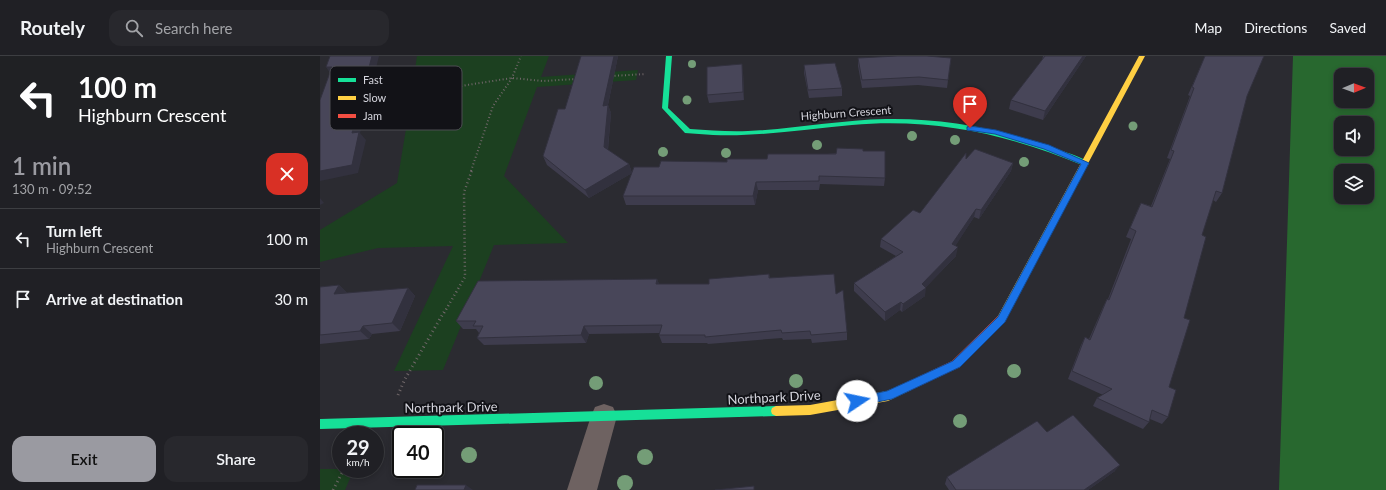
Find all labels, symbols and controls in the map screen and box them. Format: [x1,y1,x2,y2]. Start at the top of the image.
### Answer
search box [109,10,389,46]
text: Routely [20,16,85,39]
icon: search [123,17,145,39]
text: Search here [155,19,232,37]
text: Map [1195,19,1222,36]
text: Directions [1244,19,1307,36]
text: Saved [1329,19,1366,36]
legend [330,66,462,130]
north arrow [1334,68,1374,108]
map controls [1334,68,1374,204]
text: 100 m [78,70,157,104]
icon: left [12,72,64,124]
text: Fast [363,73,383,86]
pin [953,87,987,128]
text: Slow [363,91,387,104]
icon: arrive [959,93,981,115]
street label: Highburn Crescent [800,103,892,122]
text: Highburn Crescent [78,104,226,126]
text: Jam [363,109,382,122]
button: sound [1334,116,1374,156]
text: 1 min [12,151,71,180]
button: close [266,153,308,195]
button: layers [1334,164,1374,204]
text: 130 m · 09:52 [12,181,92,197]
text: Turn left [46,222,102,240]
icon: left [12,228,34,250]
text: 100 m [266,230,308,248]
text: Highburn Crescent [46,240,153,256]
icon: arrive [12,288,34,310]
text: Arrive at destination [46,290,183,308]
text: 30 m [274,290,308,308]
position arrow [836,380,878,422]
street label: Northpark Drive [727,387,821,407]
street label: Northpark Drive [404,398,498,416]
speed limit sign: 40 [392,426,444,478]
text: 29 [346,435,370,459]
button: Exit [12,436,156,482]
button: Share [164,436,308,482]
text: km/h [346,456,370,468]

